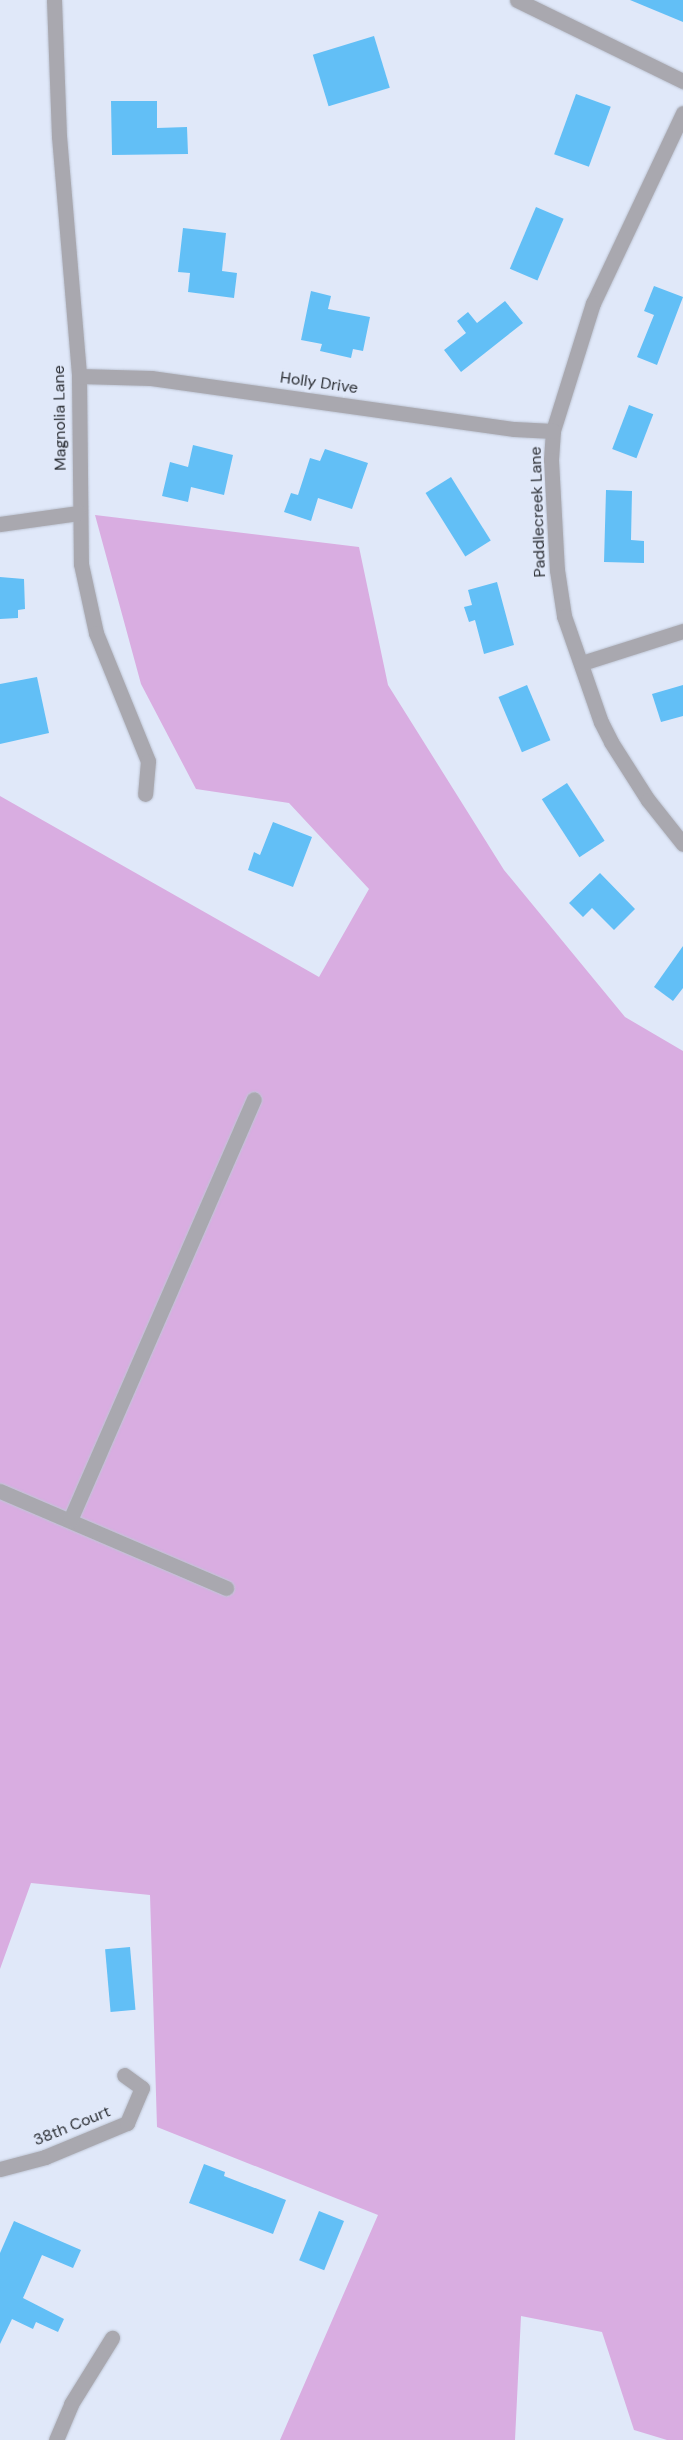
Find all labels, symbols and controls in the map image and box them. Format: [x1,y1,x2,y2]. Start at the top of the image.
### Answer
street label: Magnolia Lane [49,365,71,471]
street label: Holly Drive [279,368,359,398]
street label: Paddlecreek Lane [526,446,550,578]
street label: 38th Court [31,2102,113,2150]

